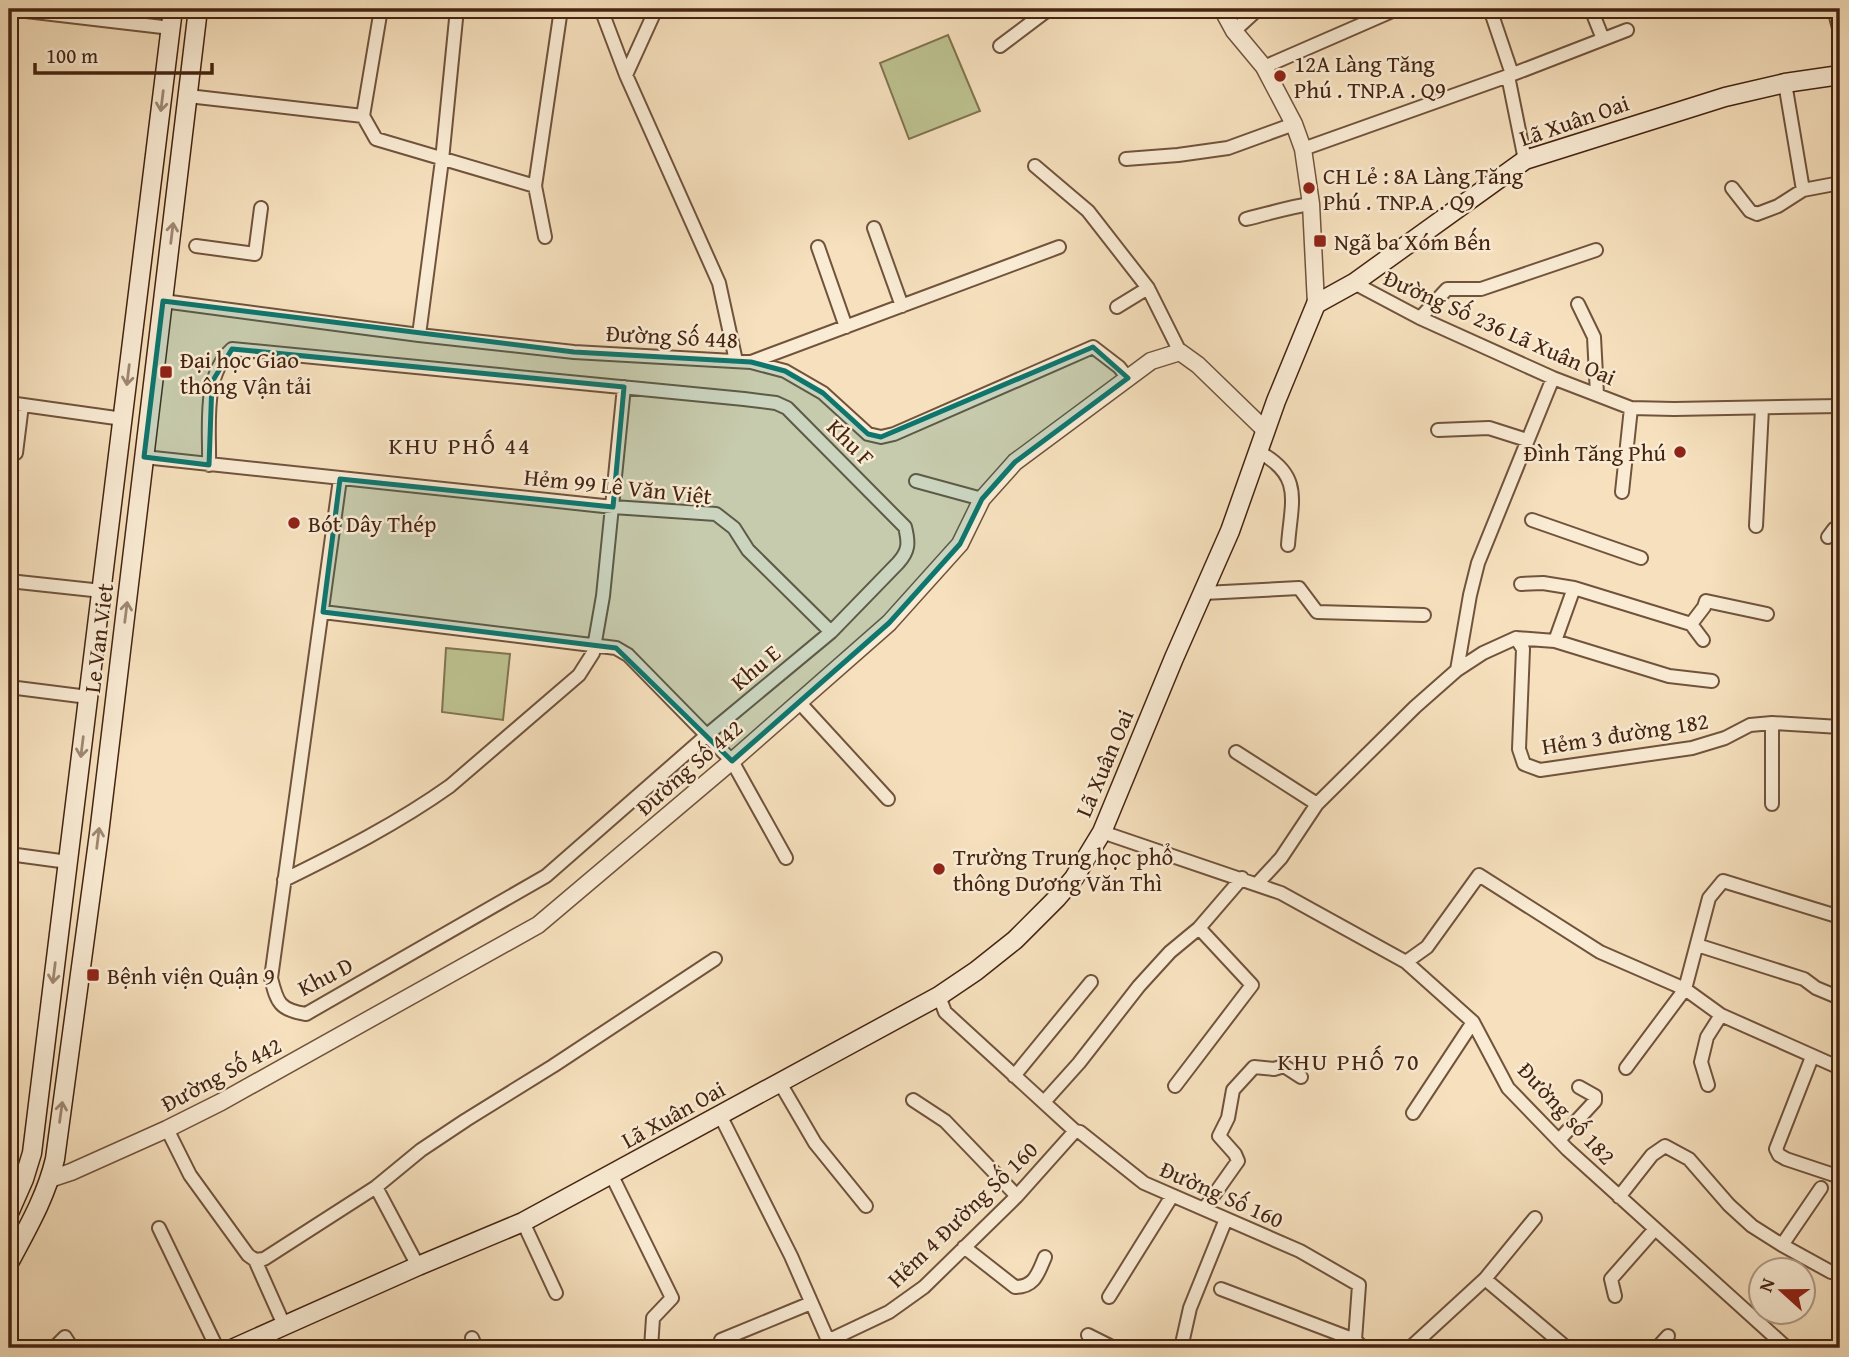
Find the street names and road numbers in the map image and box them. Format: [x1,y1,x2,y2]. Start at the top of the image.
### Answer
street label: Lã Xuân Oai [1515,86,1633,154]
street label: Đường Số 236 Lã Xuân Oai [1379,261,1621,393]
street label: Đường Số 448 [605,316,739,356]
street label: Khu F [820,411,882,473]
street label: Hẻm 99 Lê Văn Việt [523,460,713,512]
street label: Le Van Viet [75,581,121,695]
street label: Khu E [723,636,787,698]
street label: Lã Xuân Oai [1067,704,1141,822]
street label: Hẻm 3 đường 182 [1539,704,1711,762]
street label: Đường Số 442 [628,711,750,823]
street label: Khu D [292,948,358,1004]
street label: Đường Số 442 [155,1028,287,1120]
street label: Đường số 182 [1511,1054,1623,1172]
street label: Lã Xuân Oai [615,1072,731,1156]
street label: Hẻm 4 Đường Số 160 [879,1133,1045,1295]
street label: Đường Số 160 [1155,1152,1289,1236]

